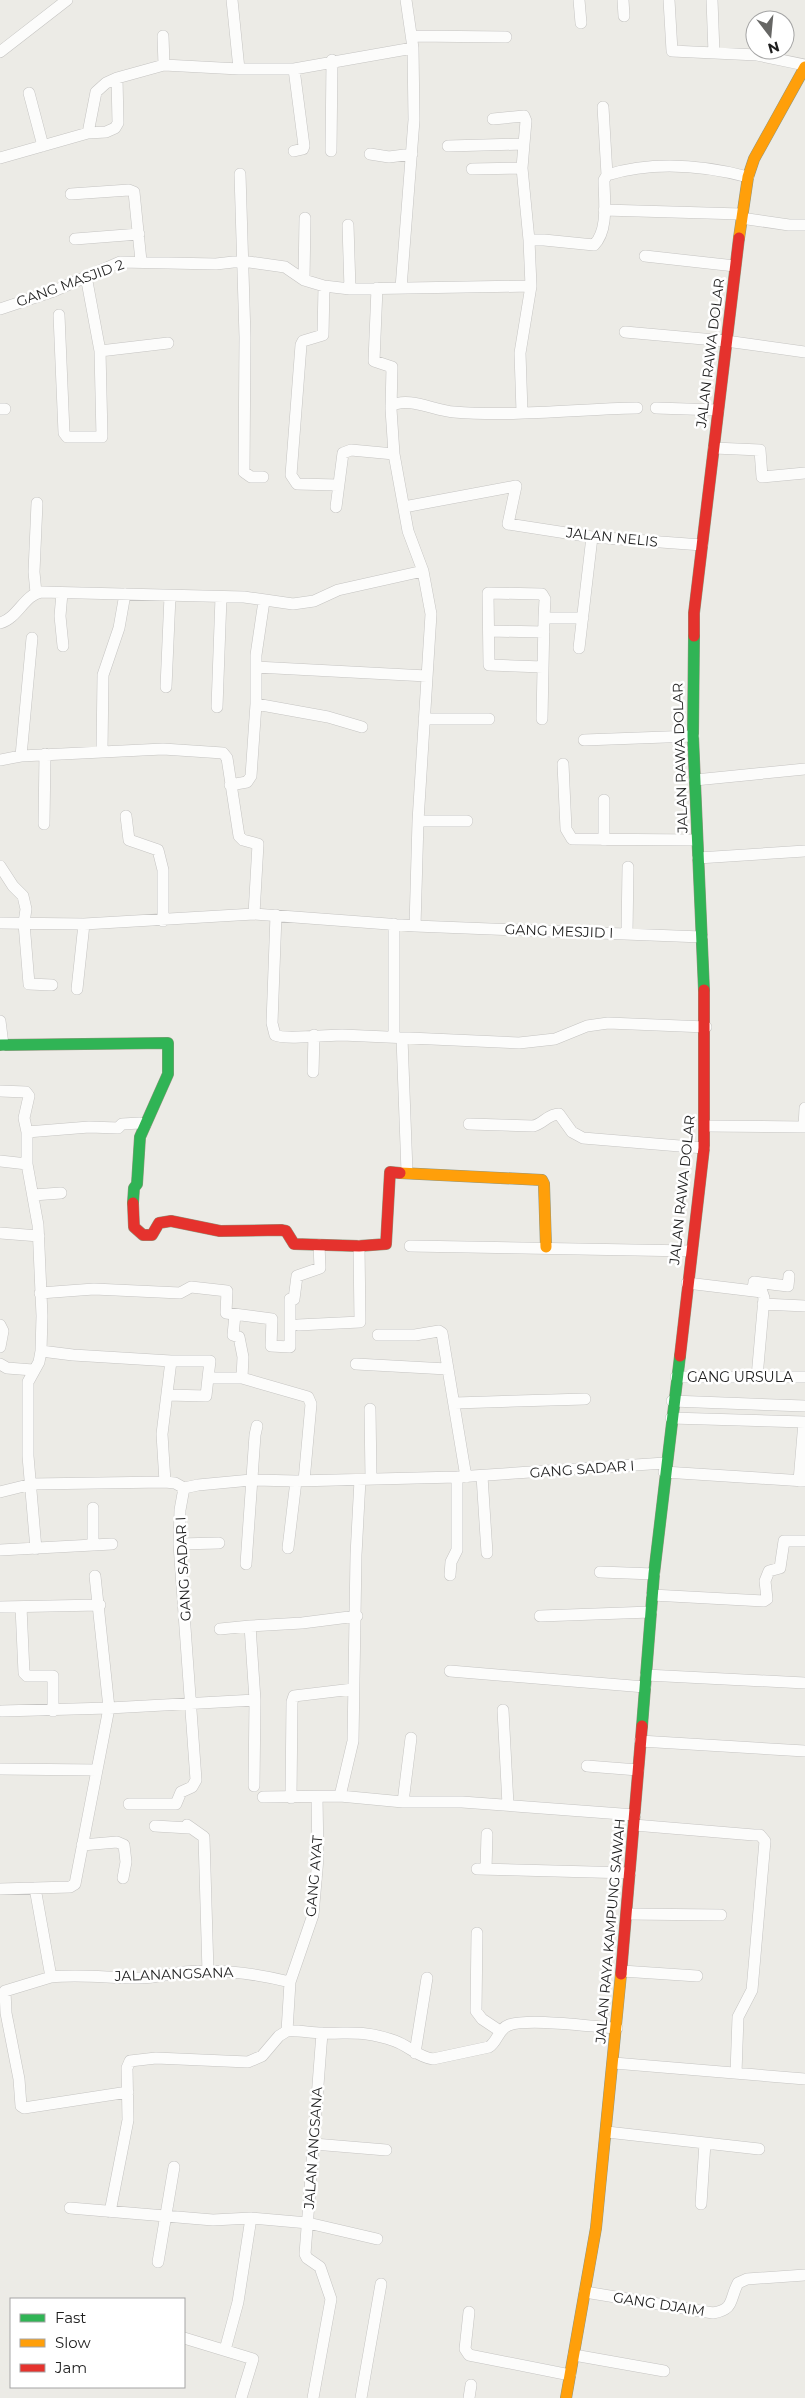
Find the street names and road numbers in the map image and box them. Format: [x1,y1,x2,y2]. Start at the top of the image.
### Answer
street label: GANG MASJID 2 [14,255,126,311]
street label: JALAN RAWA DOLAR [692,277,728,430]
street label: JALAN NELIS [564,523,659,551]
street label: JALAN RAWA DOLAR [668,683,692,834]
street label: GANG MESJID I [504,920,614,942]
street label: JALAN RAWA DOLAR [665,1114,699,1267]
street label: GANG URSULA [687,1368,794,1386]
street label: GANG SADAR I [529,1456,635,1482]
street label: GANG SADAR I [171,1516,195,1622]
street label: JALAN RAYA KAMPUNG SAWAH [591,1818,629,2045]
street label: GANG AYAT [301,1834,327,1918]
street label: JALANANGSANA [113,1963,235,1985]
street label: JALAN ANGSANA [300,2085,326,2211]
street label: GANG DJAIM [612,2288,706,2320]

